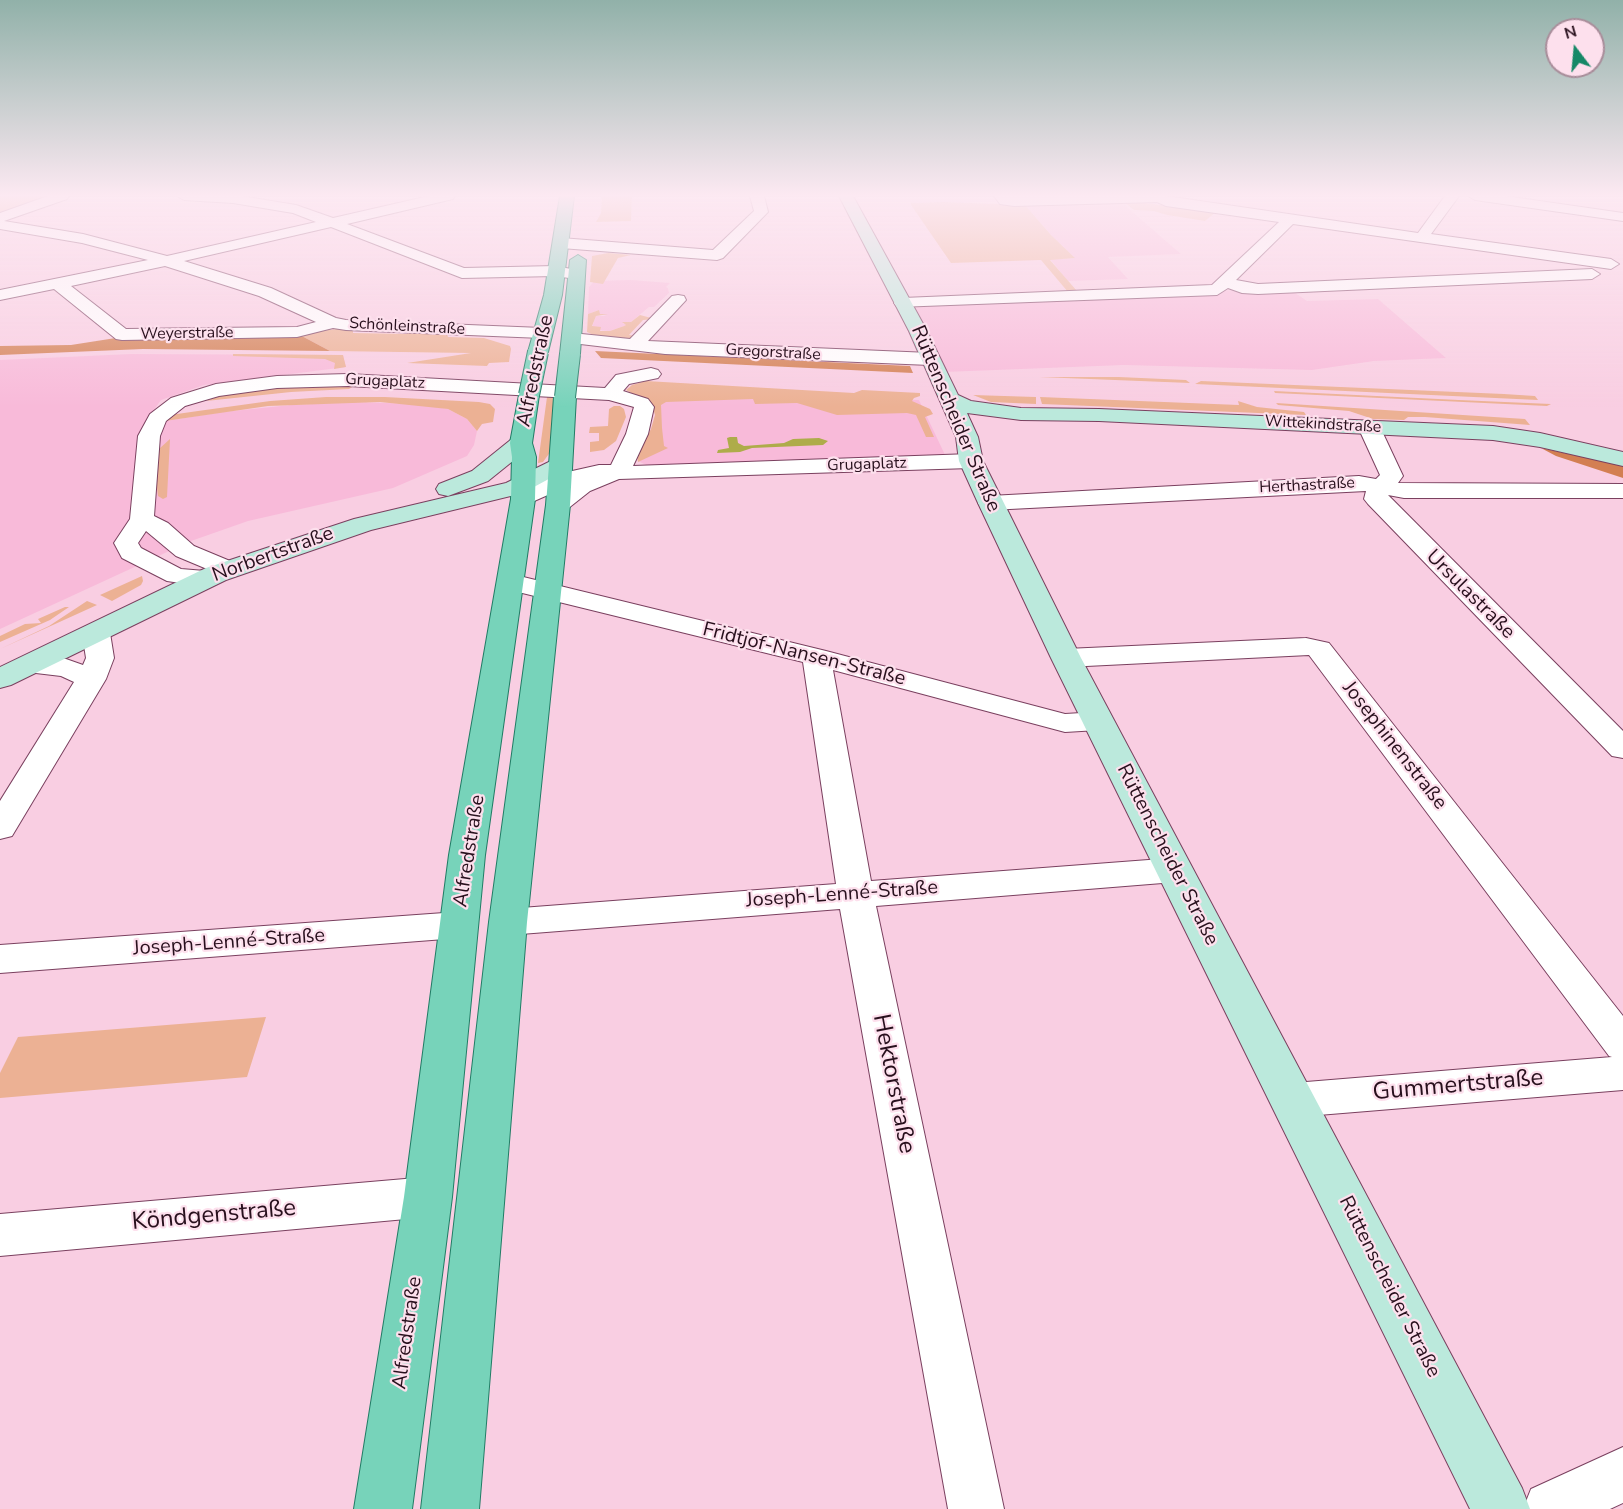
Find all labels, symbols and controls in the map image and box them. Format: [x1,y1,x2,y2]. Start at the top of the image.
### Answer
north arrow [1545,18,1605,78]
text: N [1562,20,1579,45]
street label: Alfredstraße [512,313,560,429]
street label: Schönleinstraße [349,314,465,340]
street label: Rüttenscheider Straße [905,322,1005,516]
street label: Weyerstraße [140,324,234,344]
street label: Gregorstraße [725,341,821,365]
street label: Grugaplatz [345,370,425,394]
street label: Wittekindstraße [1264,412,1382,438]
street label: Grugaplatz [827,454,907,476]
street label: Herthastraße [1259,474,1355,498]
street label: Norbertstraße [209,522,337,588]
street label: Ursulastraße [1420,545,1520,645]
street label: Fridtjof-Nansen-Straße [700,618,908,692]
street label: Josephinenstraße [1337,677,1451,815]
street label: Rüttenscheider Straße [1111,760,1223,950]
street label: Alfredstraße [449,793,491,909]
street label: Joseph-Lenné-Straße [745,876,939,914]
street label: Joseph-Lenné-Straße [132,924,326,962]
street label: Hektorstraße [865,1012,921,1156]
street label: Gummertstraße [1372,1064,1544,1108]
street label: Rüttenscheider Straße [1333,1192,1445,1382]
street label: Köndgenstraße [131,1194,297,1238]
street label: Alfredstraße [388,1275,428,1391]

